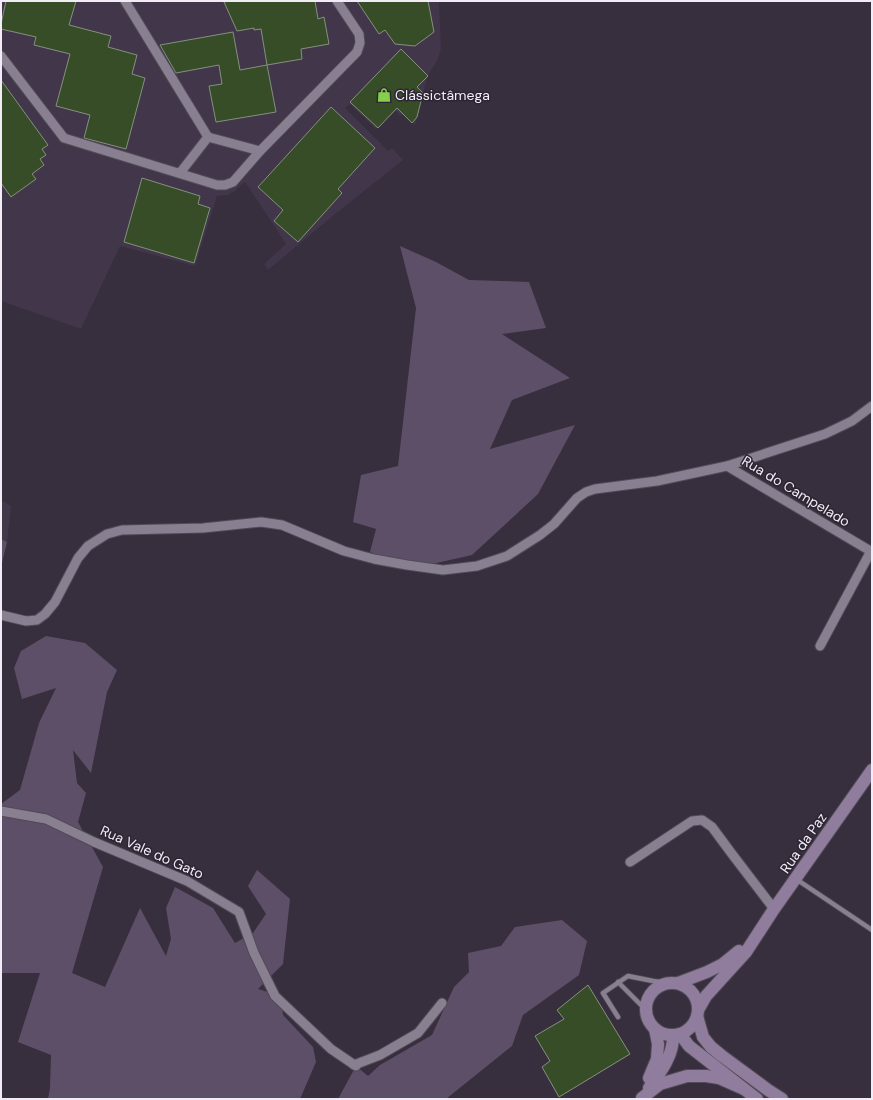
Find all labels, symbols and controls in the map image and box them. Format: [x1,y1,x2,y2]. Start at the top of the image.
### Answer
place label: Clássictâmega [395,86,490,104]
shop icon: Clássictâmega [376,87,392,103]
street label: Rua do Campelado [739,452,853,530]
street label: Rua da Paz [776,809,830,877]
street label: Rua Vale do Gato [98,821,206,883]

